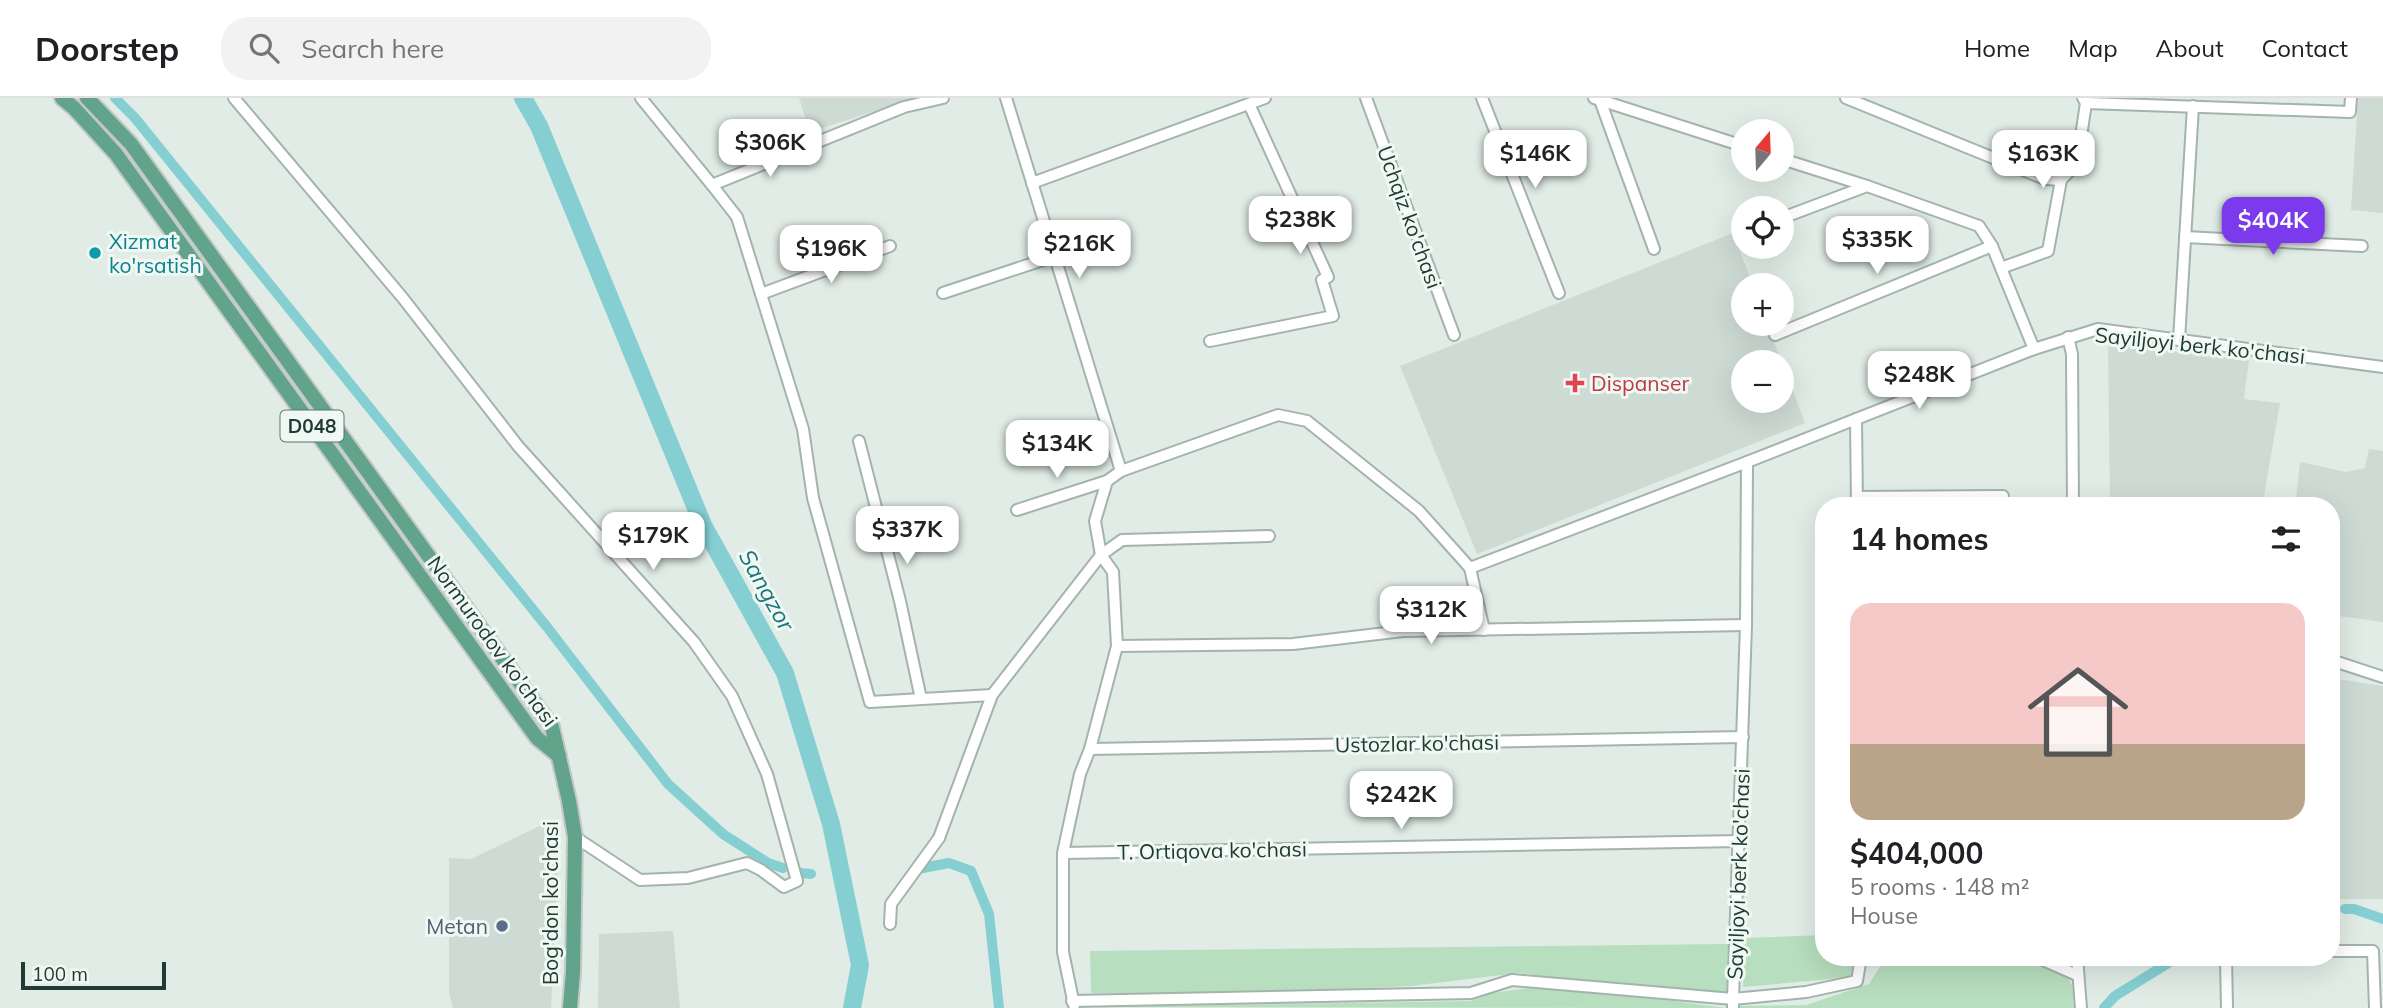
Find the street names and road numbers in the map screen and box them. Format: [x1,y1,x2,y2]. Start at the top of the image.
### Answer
street label: Uchqiz ko'chasi [1372,142,1448,292]
street label: Sayiljoyi berk ko'chasi [2094,321,2306,369]
road number: D048 [280,410,344,442]
street label: Normurodov ko'chasi [422,551,564,731]
street label: Ustozlar ko'chasi [1335,729,1499,757]
street label: Sayiljoyi berk ko'chasi [1721,768,1755,980]
street label: Bog'don ko'chasi [537,821,563,985]
street label: T. Ortiqova ko'chasi [1117,835,1307,865]

